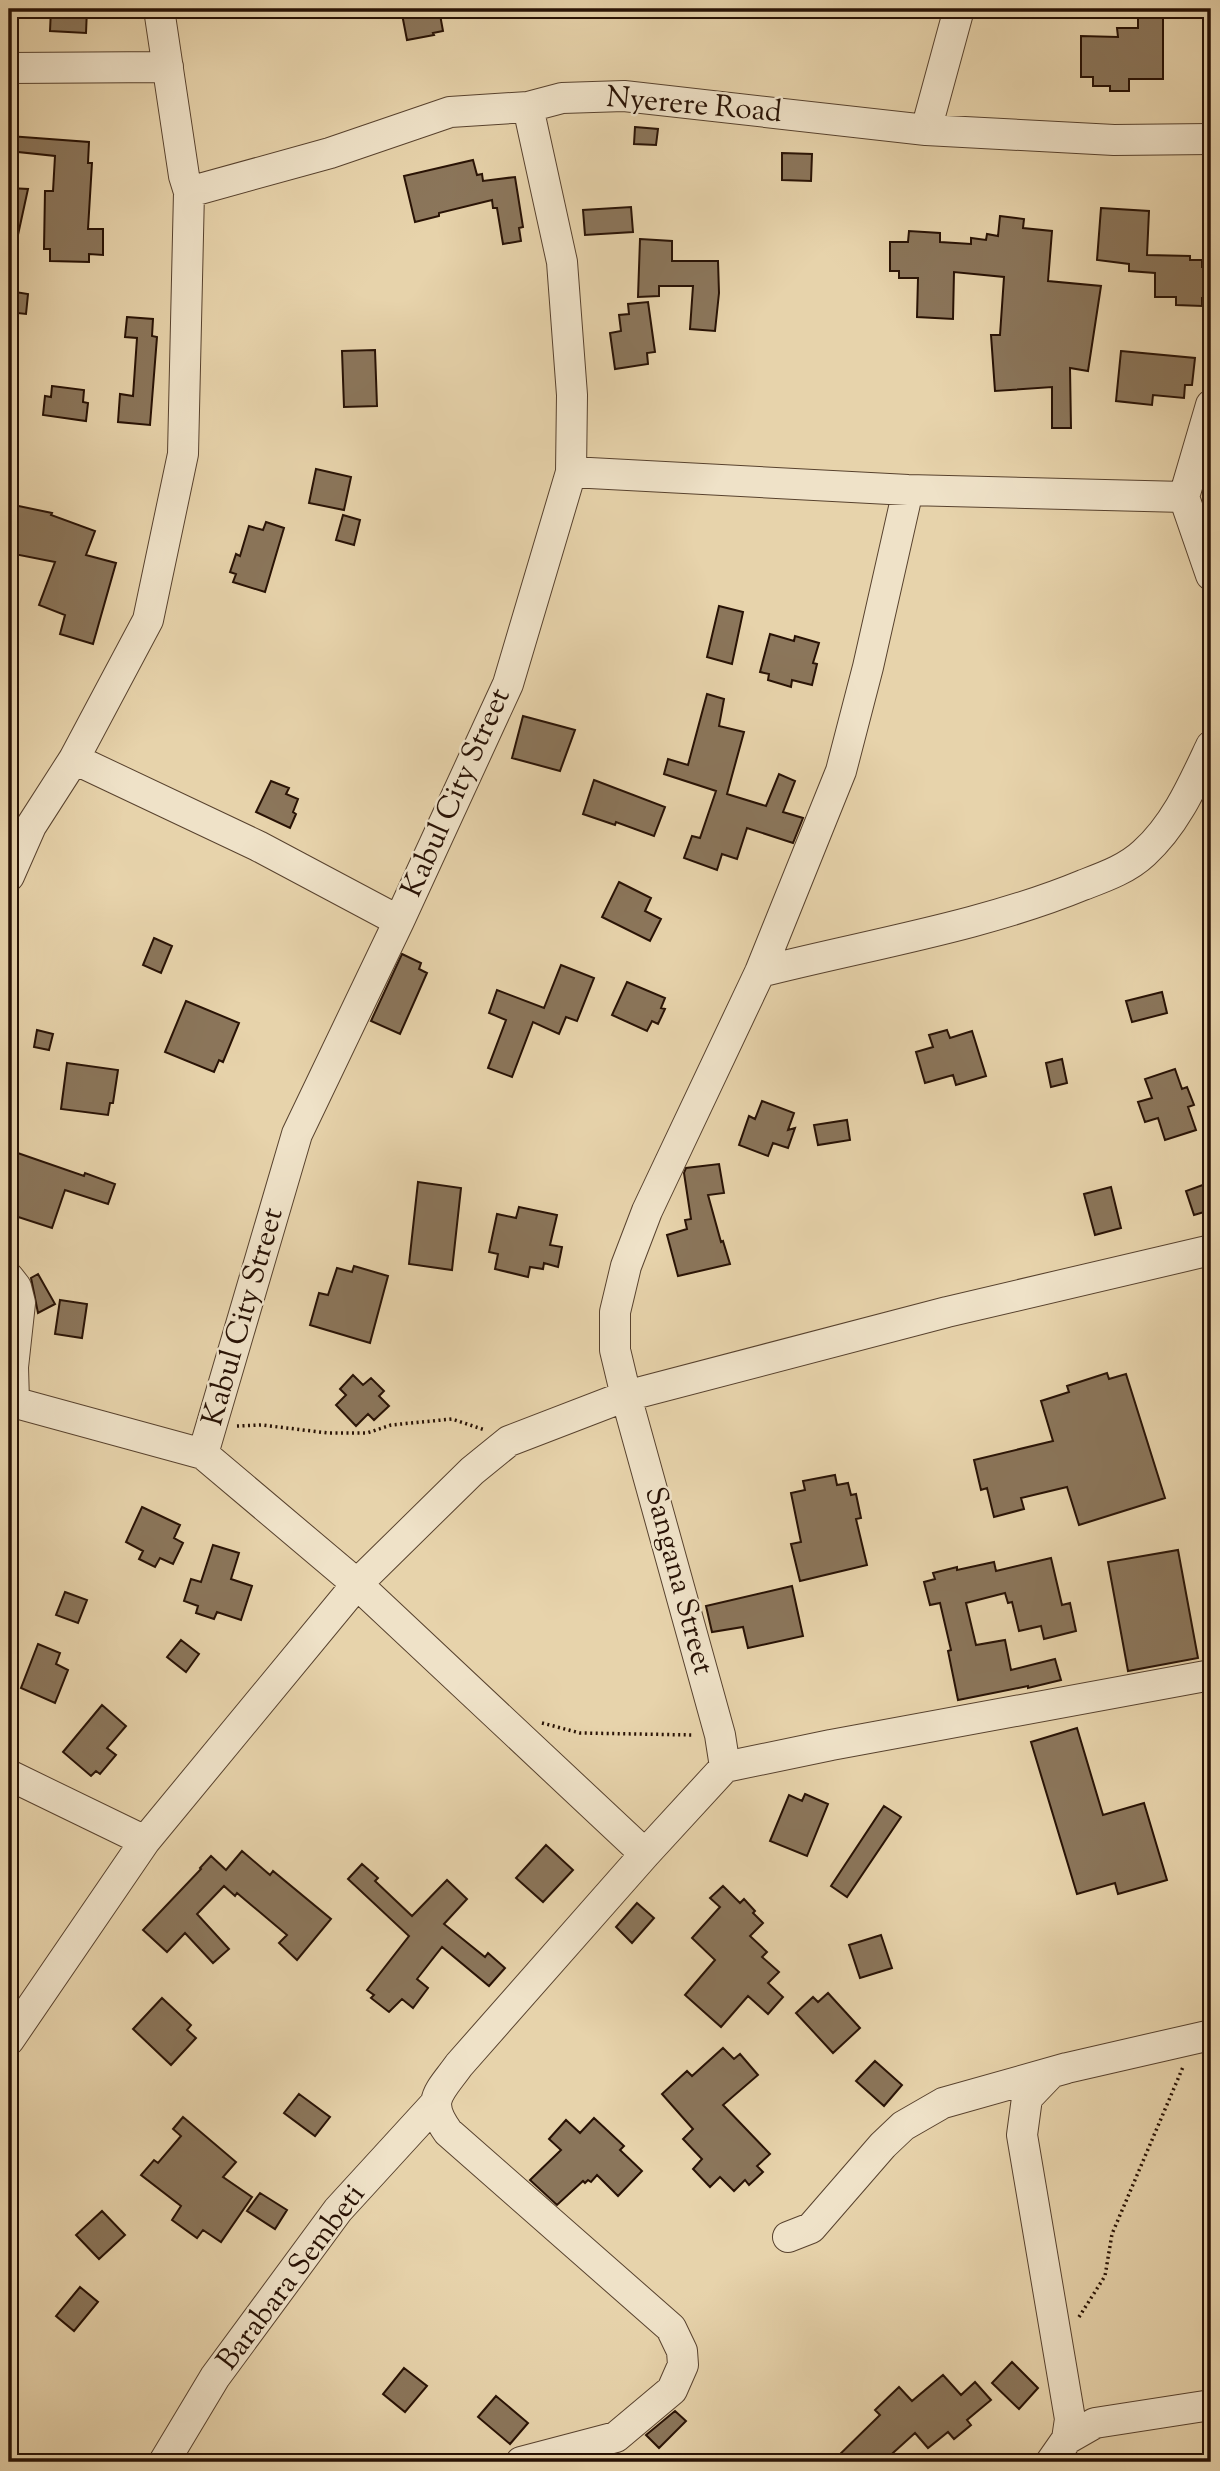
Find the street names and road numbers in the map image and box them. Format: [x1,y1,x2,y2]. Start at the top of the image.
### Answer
street label: Nyerere Road [604,77,784,135]
street label: Kabul City Street [392,682,522,904]
street label: Kabul City Street [192,1203,296,1431]
street label: Sangana Street [632,1482,724,1680]
street label: Barabara Sembeti [207,2176,377,2380]

